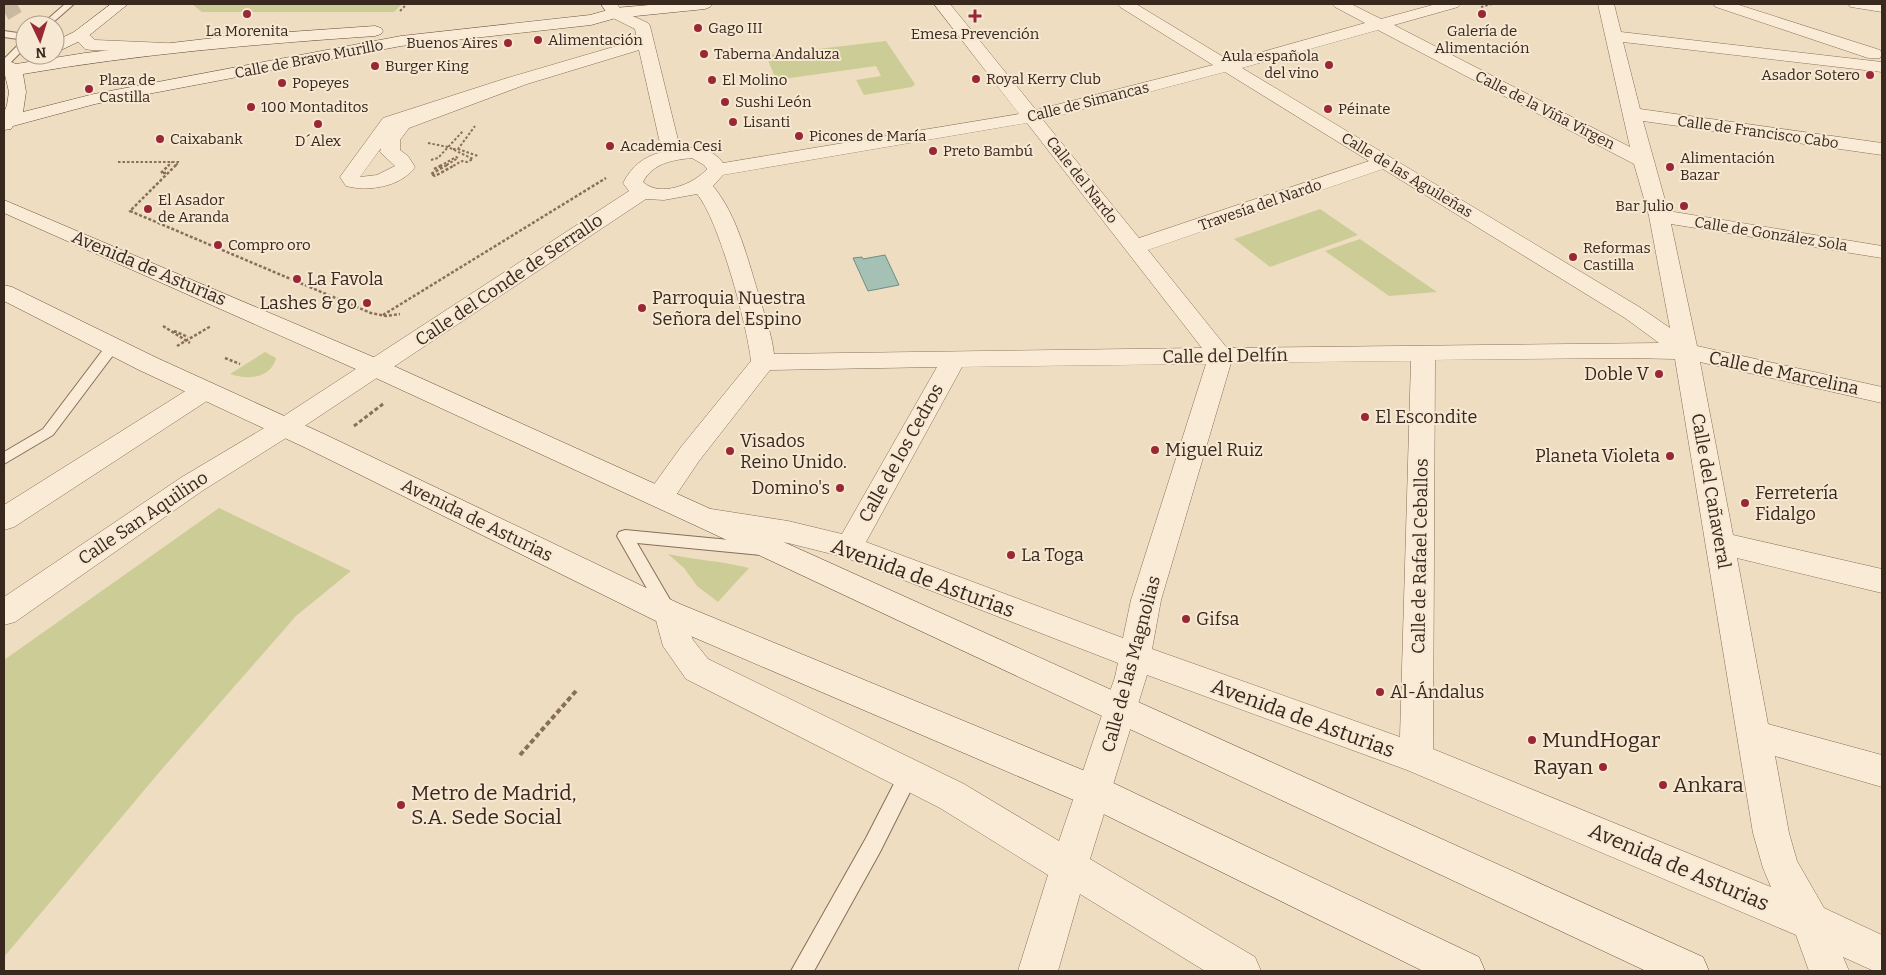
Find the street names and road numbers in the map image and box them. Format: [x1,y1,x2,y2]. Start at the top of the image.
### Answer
street label: Calle de Bravo Murillo [233,36,385,82]
street label: Calle de la Viña Virgen [1472,67,1618,153]
street label: Calle de Simancas [1025,78,1151,126]
street label: Calle de Francisco Cabo [1676,112,1840,152]
street label: Calle de las Aguileñas [1338,129,1476,221]
street label: Calle del Nardo [1042,133,1122,227]
street label: Travesía del Nardo [1196,176,1324,234]
street label: Calle del Conde de Serrallo [411,209,607,351]
street label: Calle de González Sola [1693,213,1849,255]
street label: Avenida de Asturias [68,226,230,310]
street label: Calle del Delfín [1162,344,1288,368]
street label: Calle de Marcelina [1707,346,1861,400]
street label: Calle de los Cedros [854,380,948,526]
street label: Calle del Cañaveral [1686,412,1736,570]
street label: Calle de Rafael Ceballos [1407,458,1433,654]
street label: Calle San Aquilino [74,466,212,570]
street label: Avenida de Asturias [398,474,556,566]
street label: Avenida de Asturias [828,533,1018,623]
street label: Calle de las Magnolias [1097,573,1165,755]
street label: Avenida de Asturias [1208,673,1398,763]
street label: Avenida de Asturias [1585,817,1773,917]

